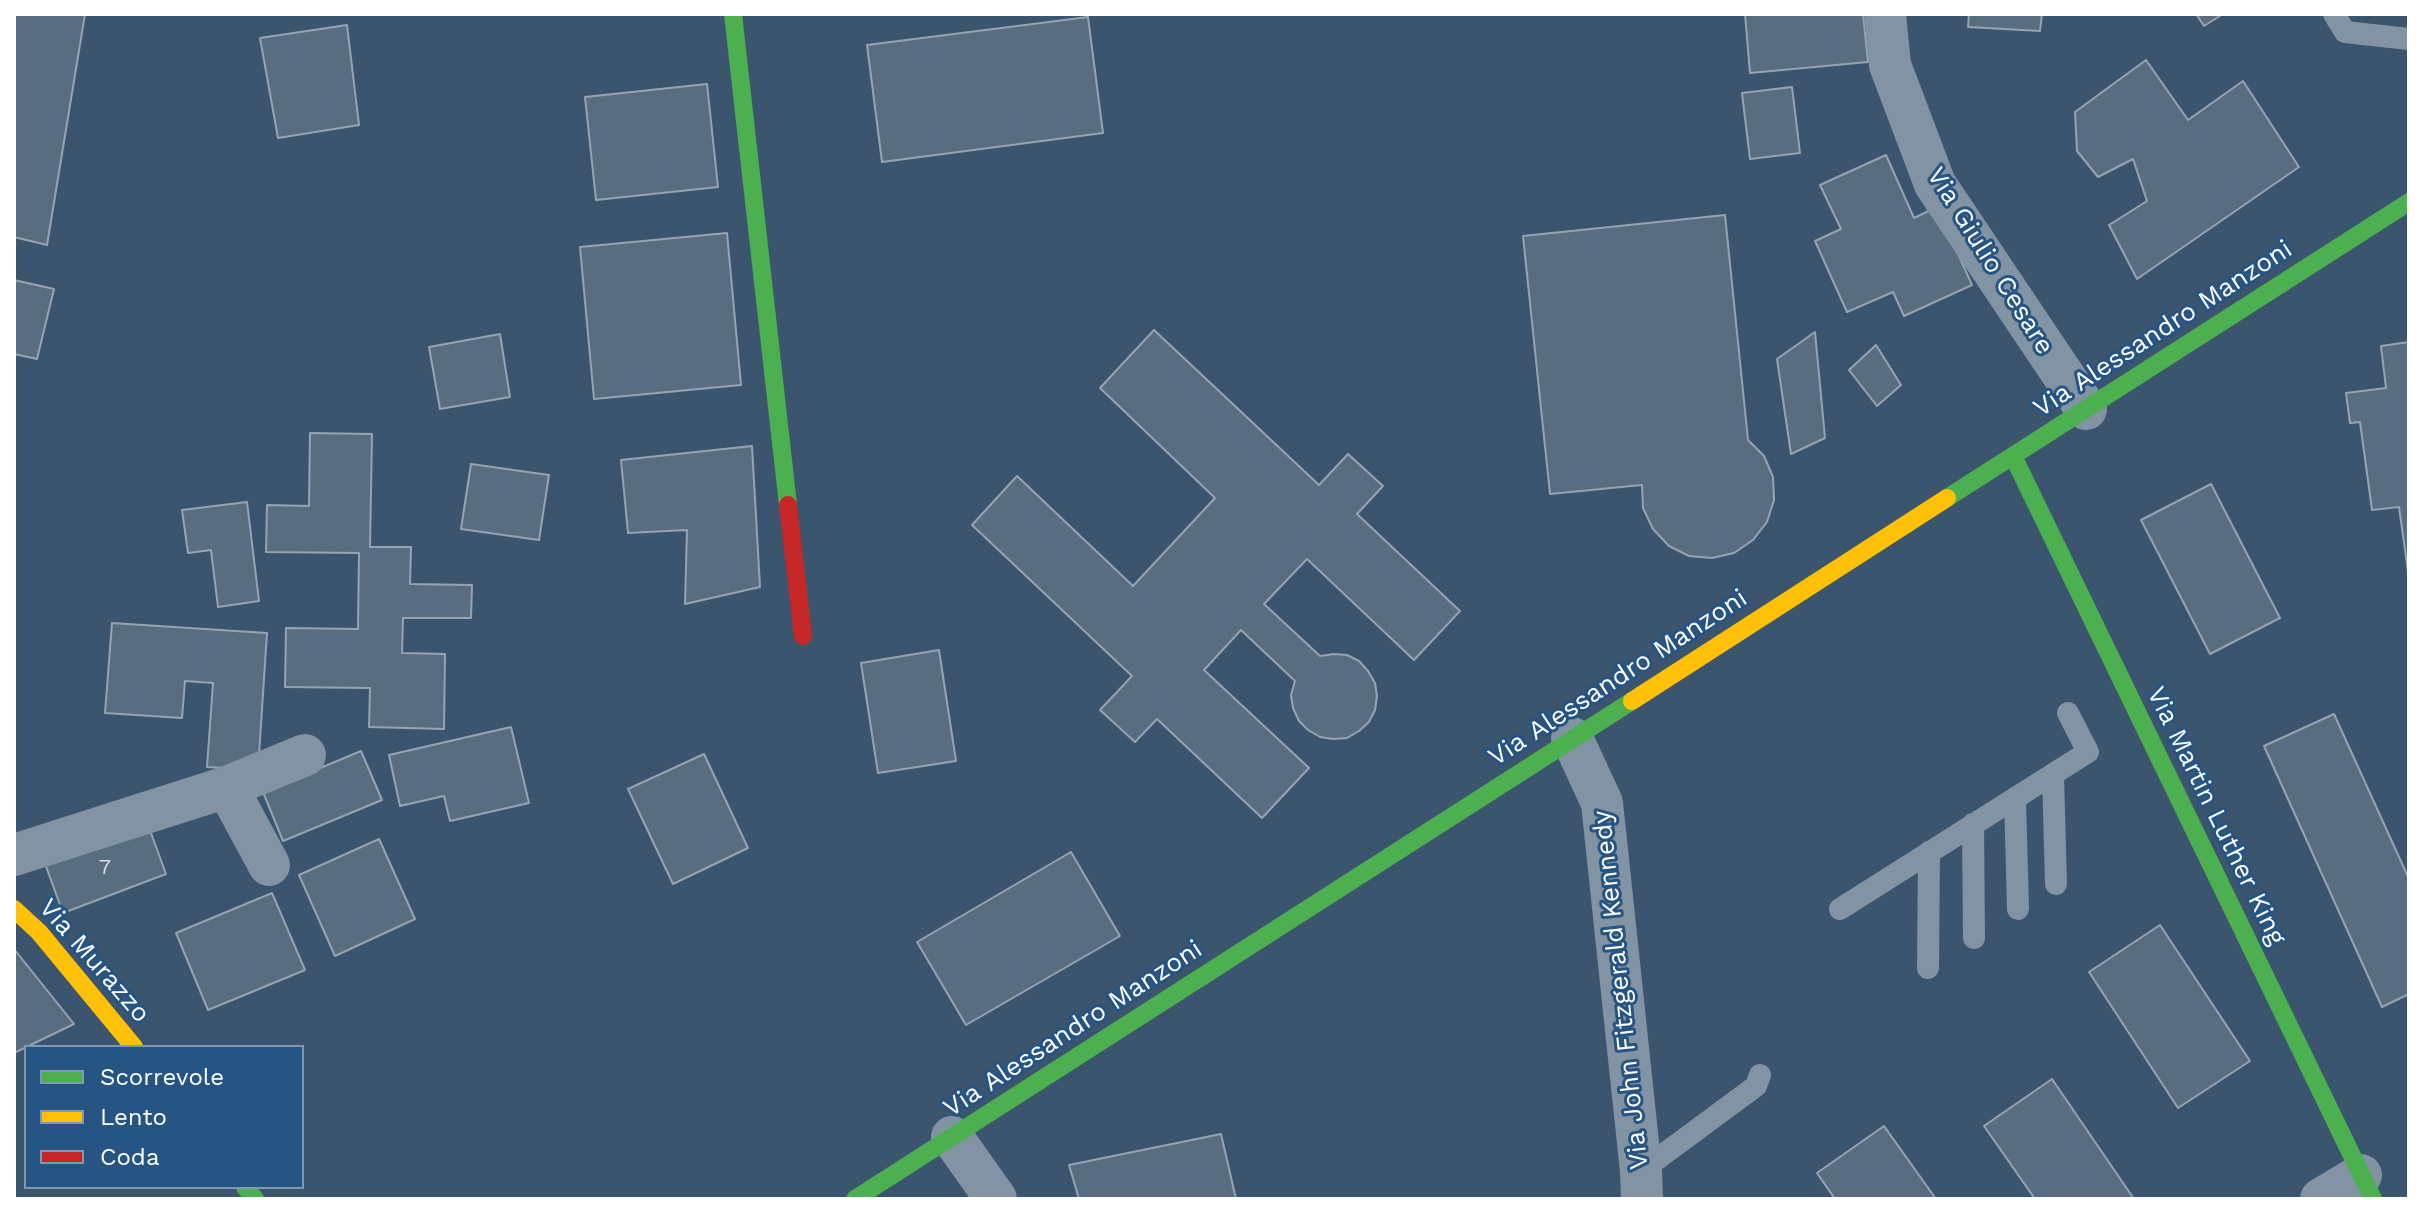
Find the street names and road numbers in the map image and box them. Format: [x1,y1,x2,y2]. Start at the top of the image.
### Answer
street label: Via Giulio Cesare [1920,162,2060,360]
street label: Via Alessandro Manzoni [2028,234,2298,424]
street label: Via Alessandro Manzoni [1483,583,1753,773]
street label: Via Martin Luther King [2140,682,2292,950]
street label: Via John Fitzgerald Kennedy [1587,809,1655,1171]
street label: Via Murazzo [32,893,156,1029]
street label: Via Alessandro Manzoni [938,934,1208,1124]

